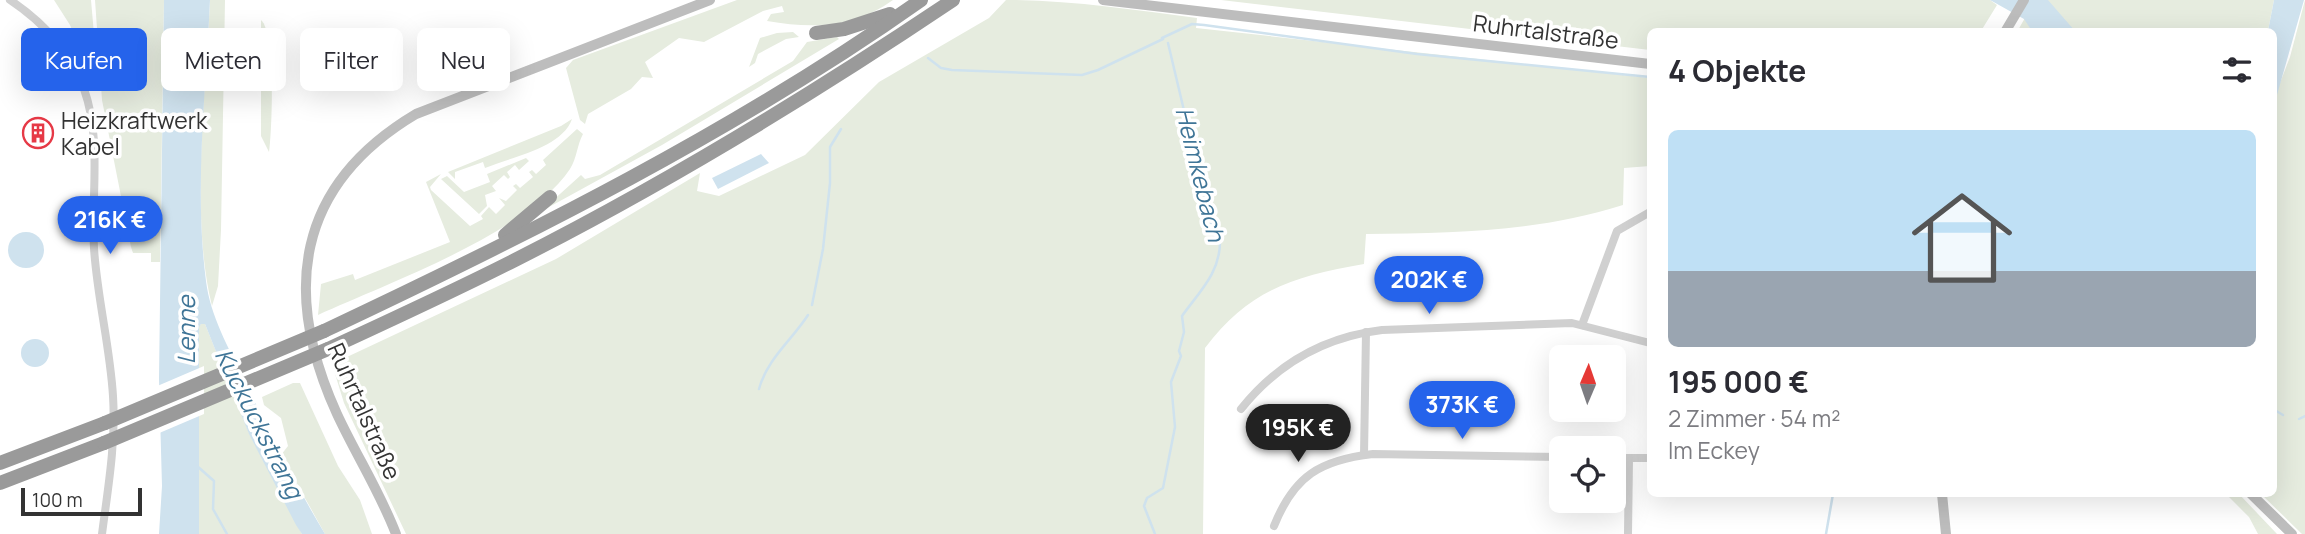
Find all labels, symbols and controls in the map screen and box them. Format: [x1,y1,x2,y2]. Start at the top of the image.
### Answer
street label: Ruhrtalstraße [1471,6,1621,56]
chip: Kaufen [21,28,147,91]
chip: Mieten [161,28,286,91]
chip: Filter [300,28,403,91]
chip: Neu [417,28,510,91]
text: 4 Objekte [1668,50,1806,91]
icon: filters [2218,51,2256,89]
water label: Heimkebach [1168,103,1234,245]
place label: Heizkraftwerk Kabel [61,104,208,162]
building icon: Heizkraftwerk Kabel [21,116,55,150]
icon: home [1899,175,2025,301]
pin: 216K € [53,196,167,256]
text: 216K € [74,203,146,235]
pin: 202K € [1372,256,1486,316]
text: 202K € [1390,263,1468,295]
water label: Lenne [169,294,202,364]
street label: Ruhrtalstraße [321,338,409,484]
water label: Kuckuckstrang [208,342,313,505]
north arrow [1549,345,1626,422]
map controls [1549,345,1626,513]
text: 195 000 € [1668,361,1809,402]
pin: 373K € [1405,382,1519,441]
text: 373K € [1425,388,1499,420]
text: 2 Zimmer · 54 m² [1668,402,1840,434]
pin: 195K € [1241,405,1355,464]
text: 195K € [1262,411,1334,443]
text: Im Eckey [1668,434,1760,466]
button: locate [1549,436,1626,513]
scale bar [21,485,142,517]
text: 100 m [32,487,83,513]

